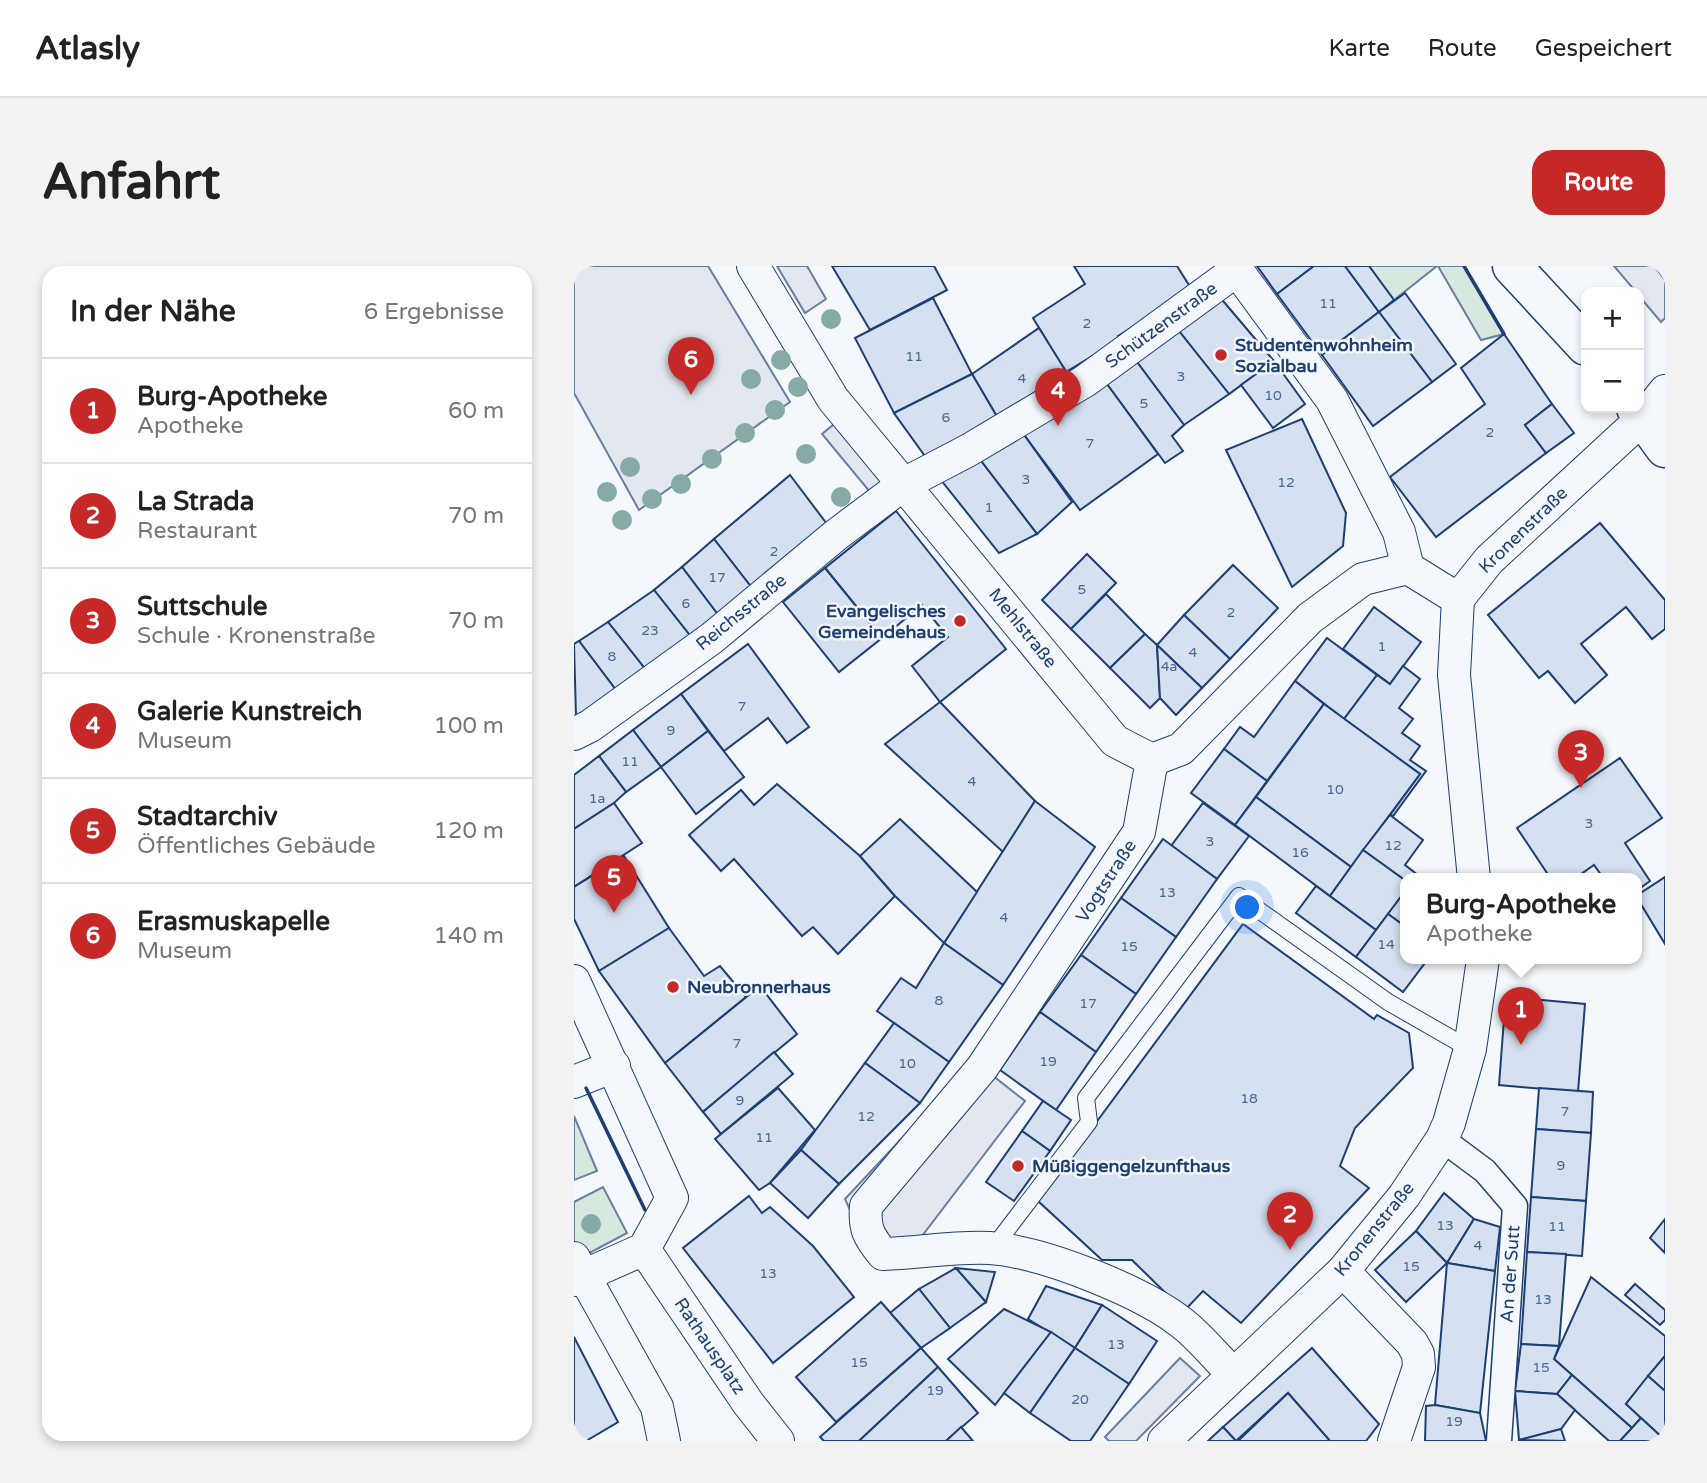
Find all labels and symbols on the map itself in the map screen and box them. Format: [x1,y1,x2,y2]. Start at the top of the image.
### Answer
street label: Schützenstraße [1101,277,1221,373]
house number: 11 [1319,295,1337,312]
house number: 2 [1083,315,1091,332]
place label: Studentenwohnheim Sozialbau [1235,334,1413,377]
pin: 6 [668,337,714,395]
marker: Studentenwohnheim Sozialbau [1213,347,1229,363]
house number: 11 [905,348,923,365]
pin: 4 [1035,368,1081,426]
house number: 3 [1177,368,1185,385]
house number: 4 [1018,370,1027,387]
house number: 10 [1264,387,1282,404]
house number: 5 [1140,395,1148,412]
house number: 6 [942,409,951,426]
house number: 2 [1486,424,1494,441]
house number: 7 [1086,435,1094,452]
house number: 3 [1022,471,1030,488]
house number: 12 [1277,474,1295,491]
street label: Kronenstraße [1474,482,1572,578]
house number: 1 [985,499,993,516]
house number: 2 [770,543,778,560]
street label: Reichsstraße [691,569,791,655]
house number: 17 [708,569,726,586]
house number: 5 [1078,581,1086,598]
street label: Mehlstraße [984,584,1062,672]
house number: 6 [682,595,691,612]
place label: Evangelisches Gemeindehaus [818,600,946,643]
house number: 2 [1227,604,1235,621]
marker: Evangelisches Gemeindehaus [952,613,968,629]
house number: 23 [641,622,659,639]
house number: 1 [1378,638,1386,655]
house number: 4 [1189,644,1198,661]
house number: 8 [608,648,617,665]
house number: 4a [1161,658,1177,675]
house number: 7 [738,698,746,715]
house number: 9 [667,722,675,739]
pin: 3 [1558,730,1604,788]
house number: 11 [621,753,639,770]
house number: 4 [968,773,977,790]
house number: 10 [1326,781,1344,798]
house number: 1a [589,790,605,807]
house number: 3 [1585,815,1593,832]
house number: 3 [1206,833,1214,850]
street label: Vogtstraße [1071,835,1141,927]
house number: 12 [1384,837,1402,854]
house number: 16 [1291,844,1309,861]
pin: 5 [591,855,637,913]
house number: 13 [1158,884,1176,901]
your location [1230,890,1264,924]
house number: 4 [1000,909,1009,926]
house number: 14 [1377,936,1395,953]
house number: 15 [1120,938,1138,955]
place label: Neubronnerhaus [687,976,831,998]
marker: Neubronnerhaus [665,979,681,995]
pin: 1 [1498,987,1544,1045]
house number: 8 [935,992,944,1009]
house number: 17 [1079,995,1097,1012]
house number: 7 [733,1035,741,1052]
house number: 19 [1039,1053,1057,1070]
house number: 10 [898,1055,916,1072]
house number: 18 [1240,1090,1258,1107]
house number: 9 [736,1092,744,1109]
house number: 7 [1561,1103,1569,1120]
house number: 12 [857,1108,875,1125]
house number: 11 [755,1129,773,1146]
place label: Müßiggengelzunfthaus [1032,1155,1231,1177]
house number: 9 [1557,1157,1565,1174]
marker: Müßiggengelzunfthaus [1010,1158,1026,1174]
street label: Kronenstraße [1329,1177,1419,1281]
pin: 2 [1267,1192,1313,1250]
house number: 13 [1436,1217,1454,1234]
house number: 11 [1548,1218,1566,1235]
street label: An der Sutt [1496,1224,1524,1324]
house number: 4 [1474,1237,1483,1254]
house number: 15 [1402,1258,1420,1275]
house number: 13 [759,1265,777,1282]
house number: 13 [1534,1291,1552,1308]
street label: Rathausplatz [670,1294,750,1399]
house number: 13 [1107,1336,1125,1353]
house number: 15 [850,1354,868,1371]
house number: 15 [1532,1359,1550,1376]
house number: 19 [926,1382,944,1399]
house number: 20 [1071,1391,1089,1408]
house number: 19 [1445,1413,1463,1430]

